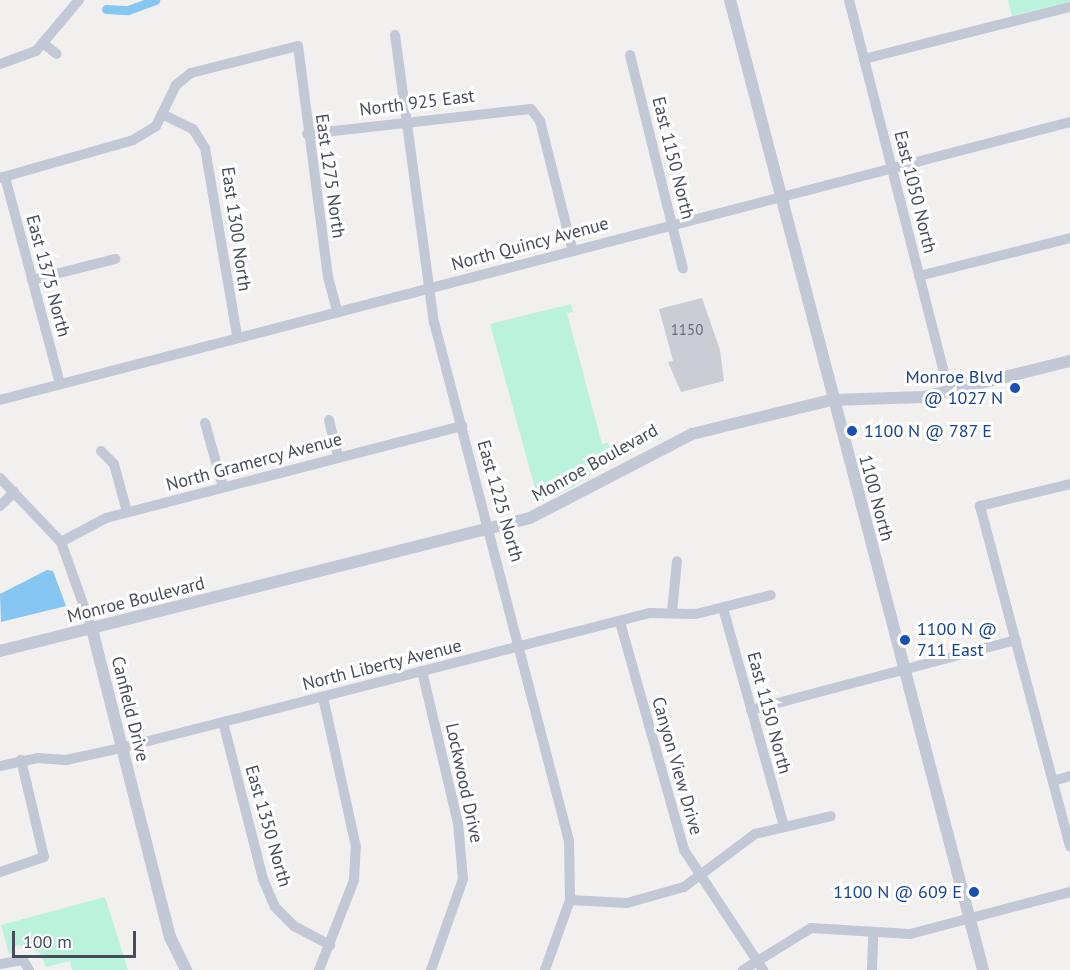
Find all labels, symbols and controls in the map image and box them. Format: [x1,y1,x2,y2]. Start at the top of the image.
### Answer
street label: North 925 East [358,85,476,121]
street label: East 1150 North [647,95,699,221]
street label: East 1275 North [311,112,349,240]
street label: East 1050 North [889,129,941,255]
street label: East 1300 North [217,165,255,293]
street label: North Quincy Avenue [448,212,612,276]
street label: East 1375 North [21,213,75,339]
house number: 1150 [671,321,703,339]
place label: Monroe Blvd @ 1027 N [905,367,1003,410]
marker: Monroe Blvd @ 1027 N [1008,381,1022,395]
street label: Monroe Boulevard [528,419,662,507]
place label: 1100 N @ 787 E [864,420,993,442]
marker: 1100 N @ 787 E [845,424,859,438]
street label: North Gramercy Avenue [163,428,345,496]
street label: East 1225 North [472,438,528,564]
street label: 1100 North [854,453,898,543]
street label: Monroe Boulevard [65,572,207,628]
place label: 1100 N @ 711 East [917,619,997,662]
marker: 1100 N @ 711 East [898,633,912,647]
street label: North Liberty Avenue [300,635,464,695]
street label: East 1150 North [742,650,796,776]
street label: Canfield Drive [106,654,154,764]
street label: Canyon View Drive [647,694,707,838]
street label: Lockwood Drive [441,721,487,845]
street label: East 1350 North [240,763,296,889]
place label: 1100 N @ 609 E [833,881,962,903]
marker: 1100 N @ 609 E [967,885,981,899]
scale bar [15,919,140,957]
text: 100 m [23,930,72,953]

